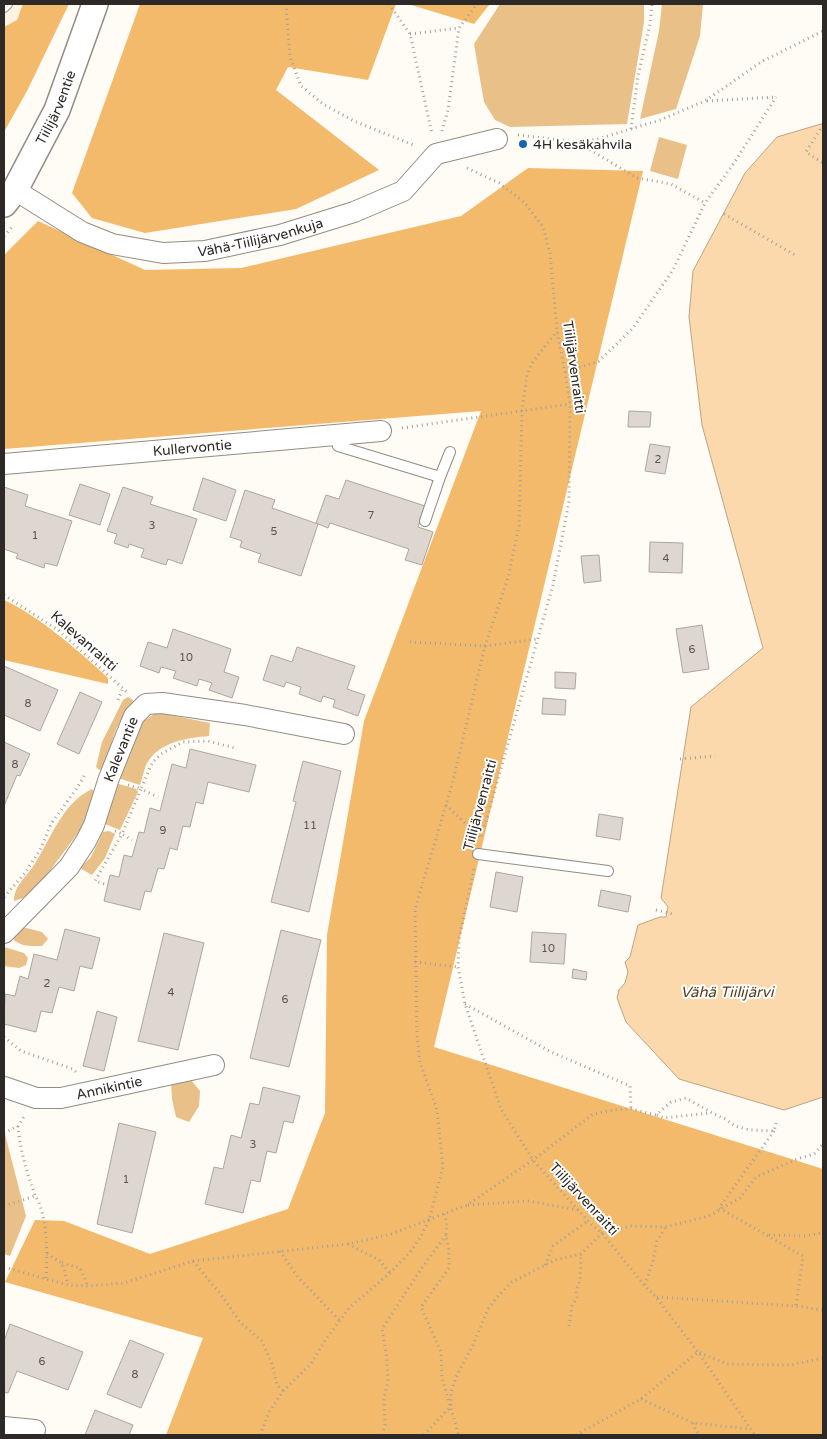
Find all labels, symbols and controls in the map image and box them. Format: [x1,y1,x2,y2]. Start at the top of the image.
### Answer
street label: Tiilijärventie [32,68,79,148]
place label: 4H kesäkahvila [533,136,632,153]
marker: 4H kesäkahvila [517,138,529,150]
street label: Vähä-Tiilijärvenkuja [197,214,325,260]
street label: Tiilijärvenraitti [559,319,589,415]
street label: Kullervontie [152,436,233,459]
house number: 2 [655,453,662,466]
house number: 7 [368,509,375,522]
house number: 3 [149,519,156,532]
house number: 5 [271,525,278,538]
house number: 1 [32,529,38,542]
house number: 4 [663,552,670,565]
street label: Kalevanraitti [47,607,121,675]
house number: 6 [689,643,696,656]
house number: 10 [179,651,193,664]
house number: 8 [25,697,32,710]
street label: Kalevantie [100,714,141,784]
street label: Tiilijärvenraitti [460,757,500,853]
house number: 8 [12,758,19,771]
house number: 11 [303,819,317,832]
house number: 9 [160,824,167,837]
house number: 10 [541,942,555,955]
house number: 2 [44,977,51,990]
water label: Vähä Tiilijärvi [680,983,776,1001]
house number: 4 [168,986,175,999]
house number: 6 [282,993,289,1006]
street label: Annikintie [74,1072,144,1103]
house number: 3 [250,1138,257,1151]
street label: Tiilijärvenraitti [546,1159,622,1239]
house number: 1 [123,1173,129,1186]
house number: 6 [39,1355,46,1368]
house number: 8 [132,1368,139,1381]

